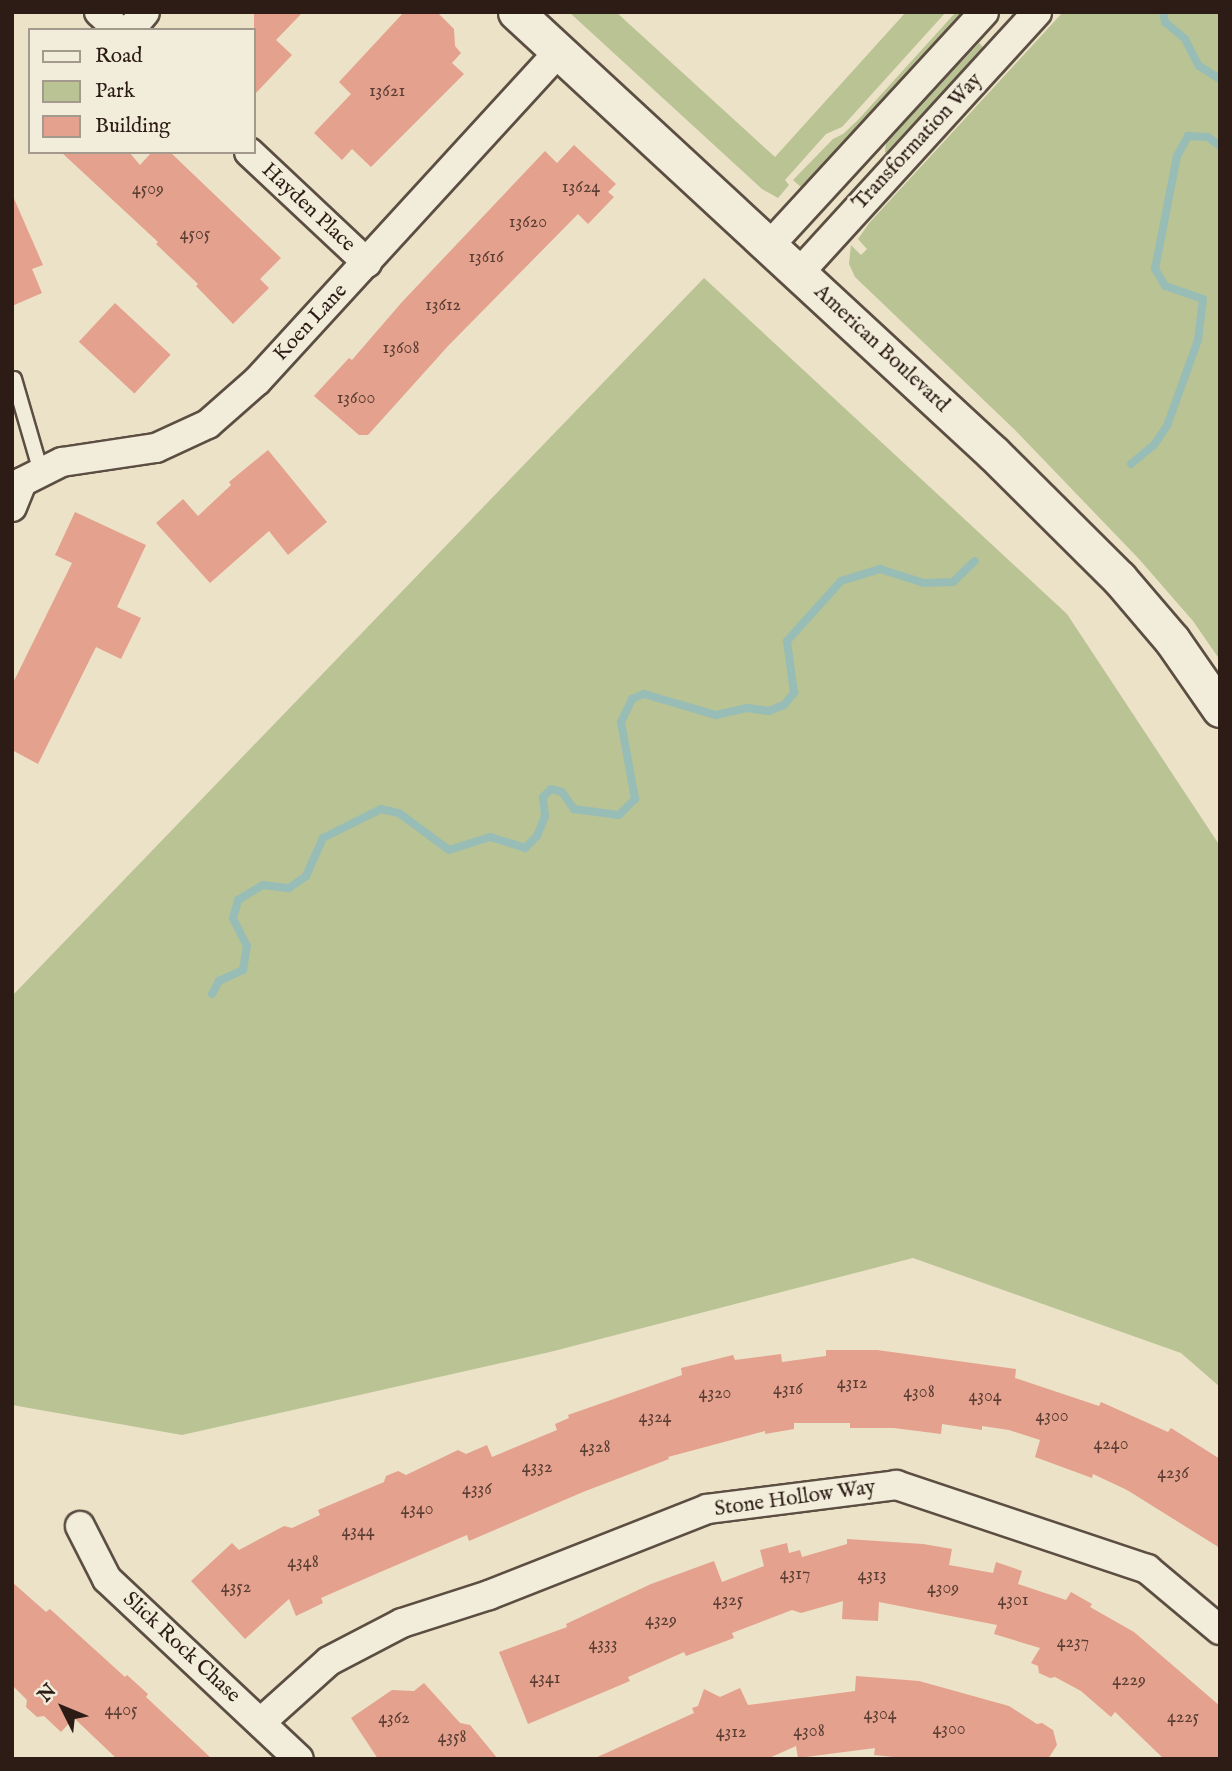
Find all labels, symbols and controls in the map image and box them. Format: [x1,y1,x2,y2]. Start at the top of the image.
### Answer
legend [28,28,256,154]
text: Road [95,43,142,70]
street label: Transformation Way [848,68,988,216]
text: Park [95,78,135,105]
house number: 13621 [369,81,405,103]
text: Building [95,113,170,140]
street label: Hayden Place [256,158,360,258]
house number: 13624 [562,177,600,199]
house number: 4509 [132,179,164,201]
house number: 13620 [509,212,547,234]
house number: 4505 [180,224,210,246]
house number: 13616 [468,247,504,269]
street label: Koen Lane [269,279,353,367]
street label: American Boulevard [808,280,954,418]
house number: 13612 [425,295,461,317]
house number: 13608 [383,338,419,360]
house number: 13600 [337,388,375,410]
house number: 4312 [837,1373,867,1395]
house number: 4316 [773,1379,803,1401]
house number: 4308 [903,1382,935,1404]
house number: 4320 [699,1383,731,1405]
house number: 4304 [968,1386,1002,1408]
house number: 4300 [1035,1406,1069,1428]
house number: 4324 [639,1407,671,1429]
house number: 4240 [1094,1434,1128,1456]
house number: 4328 [579,1437,611,1459]
house number: 4332 [522,1457,552,1479]
house number: 4236 [1157,1463,1189,1485]
street label: Stone Hollow Way [713,1475,877,1523]
house number: 4336 [462,1479,492,1501]
house number: 4340 [400,1499,434,1521]
house number: 4344 [341,1521,375,1543]
house number: 4348 [287,1552,319,1574]
house number: 4317 [780,1564,810,1586]
house number: 4313 [858,1565,886,1587]
house number: 4352 [221,1577,251,1599]
house number: 4309 [927,1578,959,1600]
street label: Slick Rock Chase [117,1587,245,1709]
house number: 4325 [713,1590,743,1612]
house number: 4301 [998,1590,1028,1612]
house number: 4329 [645,1610,677,1632]
house number: 4237 [1057,1632,1089,1654]
house number: 4333 [589,1634,617,1656]
house number: 4341 [529,1668,561,1690]
house number: 4229 [1112,1670,1146,1692]
north arrow [28,1673,98,1743]
text: N [33,1679,62,1708]
house number: 4405 [104,1700,138,1722]
house number: 4304 [863,1704,897,1726]
house number: 4225 [1167,1707,1199,1729]
house number: 4362 [378,1708,410,1730]
house number: 4300 [932,1719,966,1741]
house number: 4308 [793,1721,825,1743]
house number: 4312 [716,1722,746,1744]
house number: 4358 [437,1727,467,1749]

